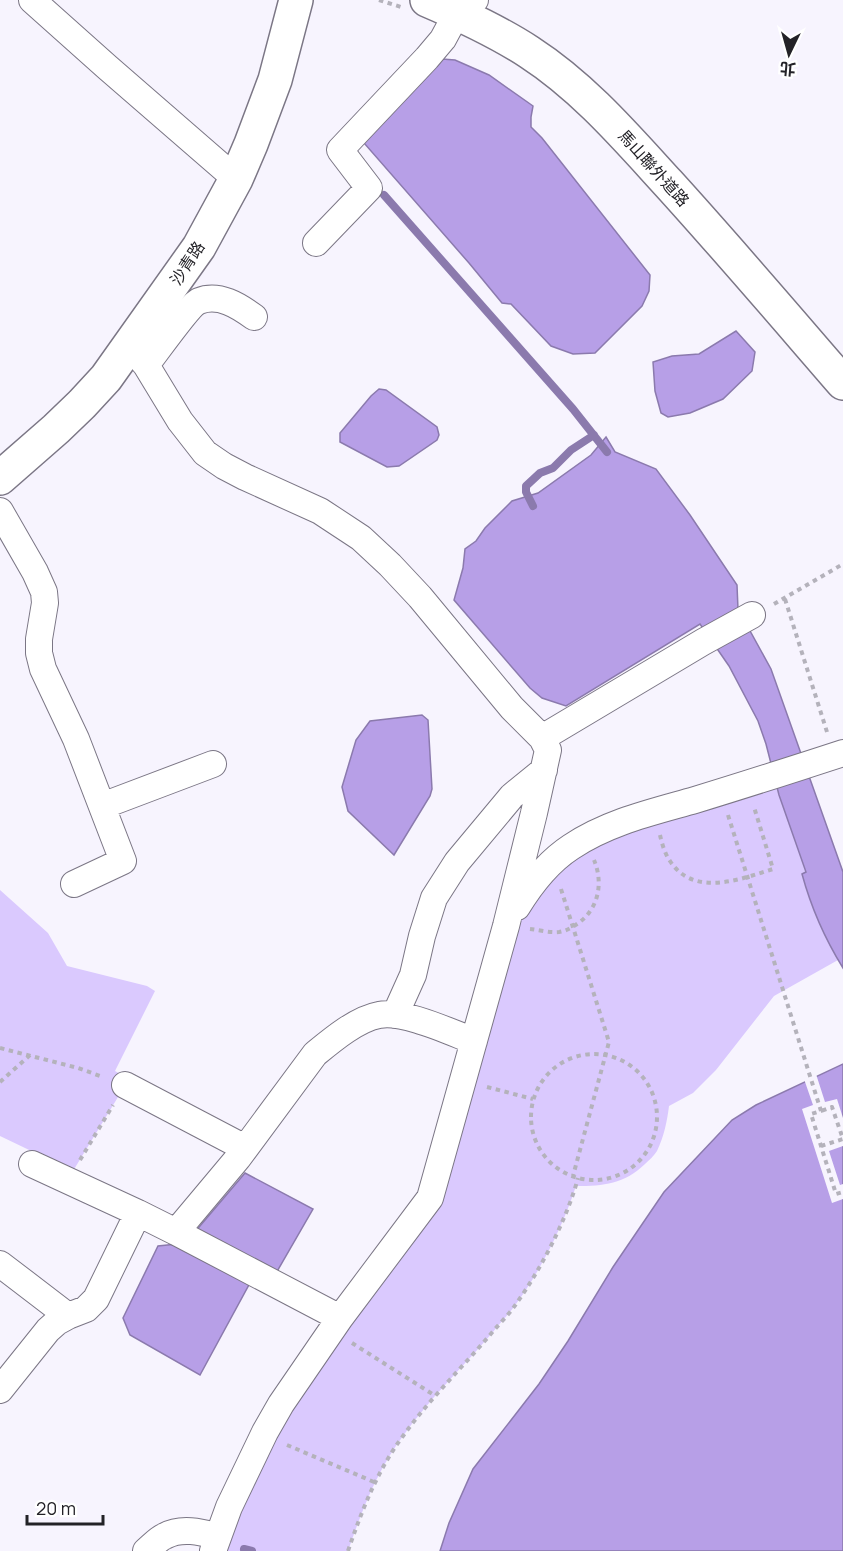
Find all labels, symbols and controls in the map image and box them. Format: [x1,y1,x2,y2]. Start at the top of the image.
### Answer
north arrow [759,24,819,84]
text: 北 [779,57,797,81]
street label: 馬山聯外道路 [614,125,694,211]
street label: 沙青路 [165,237,209,289]
scale bar [27,1488,104,1526]
text: 20 m [36,1496,76,1520]

